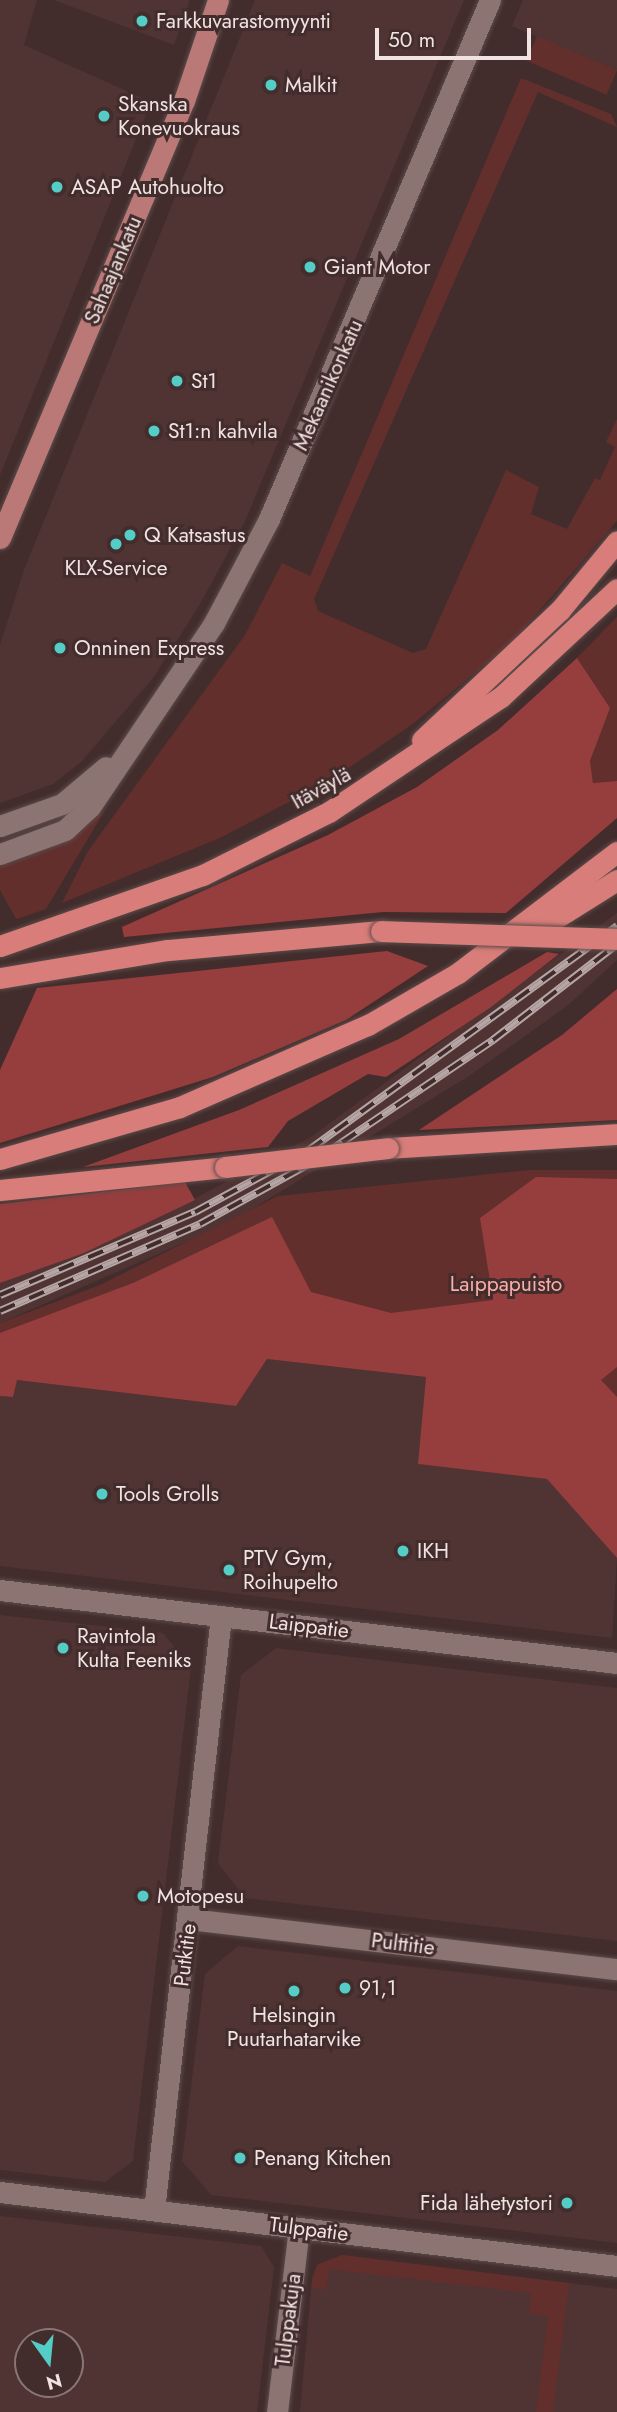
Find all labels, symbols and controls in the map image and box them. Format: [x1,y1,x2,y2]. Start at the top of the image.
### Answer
place label: Farkkuvarastomyynti [156,8,331,34]
marker: Farkkuvarastomyynti [134,13,150,29]
scale bar [379,14,535,58]
text: 50 m [388,25,435,55]
place label: Malkit [285,72,337,98]
marker: Malkit [263,77,279,93]
place label: Skanska Konevuokraus [118,91,240,141]
marker: Skanska Konevuokraus [96,108,112,124]
place label: ASAP Autohuolto [71,174,224,200]
marker: ASAP Autohuolto [49,179,65,195]
street label: Sahaajankatu [79,212,147,328]
place label: Giant Motor [324,254,430,280]
marker: Giant Motor [302,259,318,275]
street label: Mekaanikonkatu [288,316,368,454]
place label: St1 [191,368,217,394]
marker: St1 [169,373,185,389]
place label: St1:n kahvila [168,418,278,444]
marker: St1:n kahvila [146,423,162,439]
place label: Q Katsastus [144,522,245,548]
marker: Q Katsastus [122,527,138,543]
marker: KLX-Service [108,536,124,552]
place label: KLX-Service [64,555,168,581]
place label: Onninen Express [74,635,224,661]
marker: Onninen Express [52,640,68,656]
street label: Itäväylä [287,762,355,814]
park label: Laippapuisto [450,1271,562,1297]
place label: Tools Grolls [116,1481,219,1507]
marker: Tools Grolls [94,1486,110,1502]
place label: IKH [417,1538,449,1564]
marker: IKH [395,1543,411,1559]
place label: PTV Gym, Roihupelto [243,1545,338,1595]
marker: PTV Gym, Roihupelto [221,1562,237,1578]
street label: Laippatie [268,1609,350,1643]
place label: Ravintola Kulta Feeniks [77,1623,191,1673]
marker: Ravintola Kulta Feeniks [55,1640,71,1656]
place label: Motopesu [157,1883,244,1909]
marker: Motopesu [135,1888,151,1904]
street label: Putkitie [169,1922,201,1988]
street label: Pulttitie [370,1928,436,1960]
place label: 91,1 [359,1975,396,2001]
marker: 91,1 [337,1980,353,1996]
marker: Helsingin Puutarhatarvike [286,1983,302,1999]
place label: Helsingin Puutarhatarvike [227,2002,361,2052]
place label: Penang Kitchen [254,2145,391,2171]
marker: Penang Kitchen [232,2150,248,2166]
place label: Fida lähetystori [420,2190,553,2216]
marker: Fida lähetystori [559,2195,575,2211]
street label: Tulppatie [268,2212,350,2246]
street label: Tulppakuja [270,2272,306,2368]
north arrow [14,2328,84,2398]
text: N [43,2367,65,2397]

